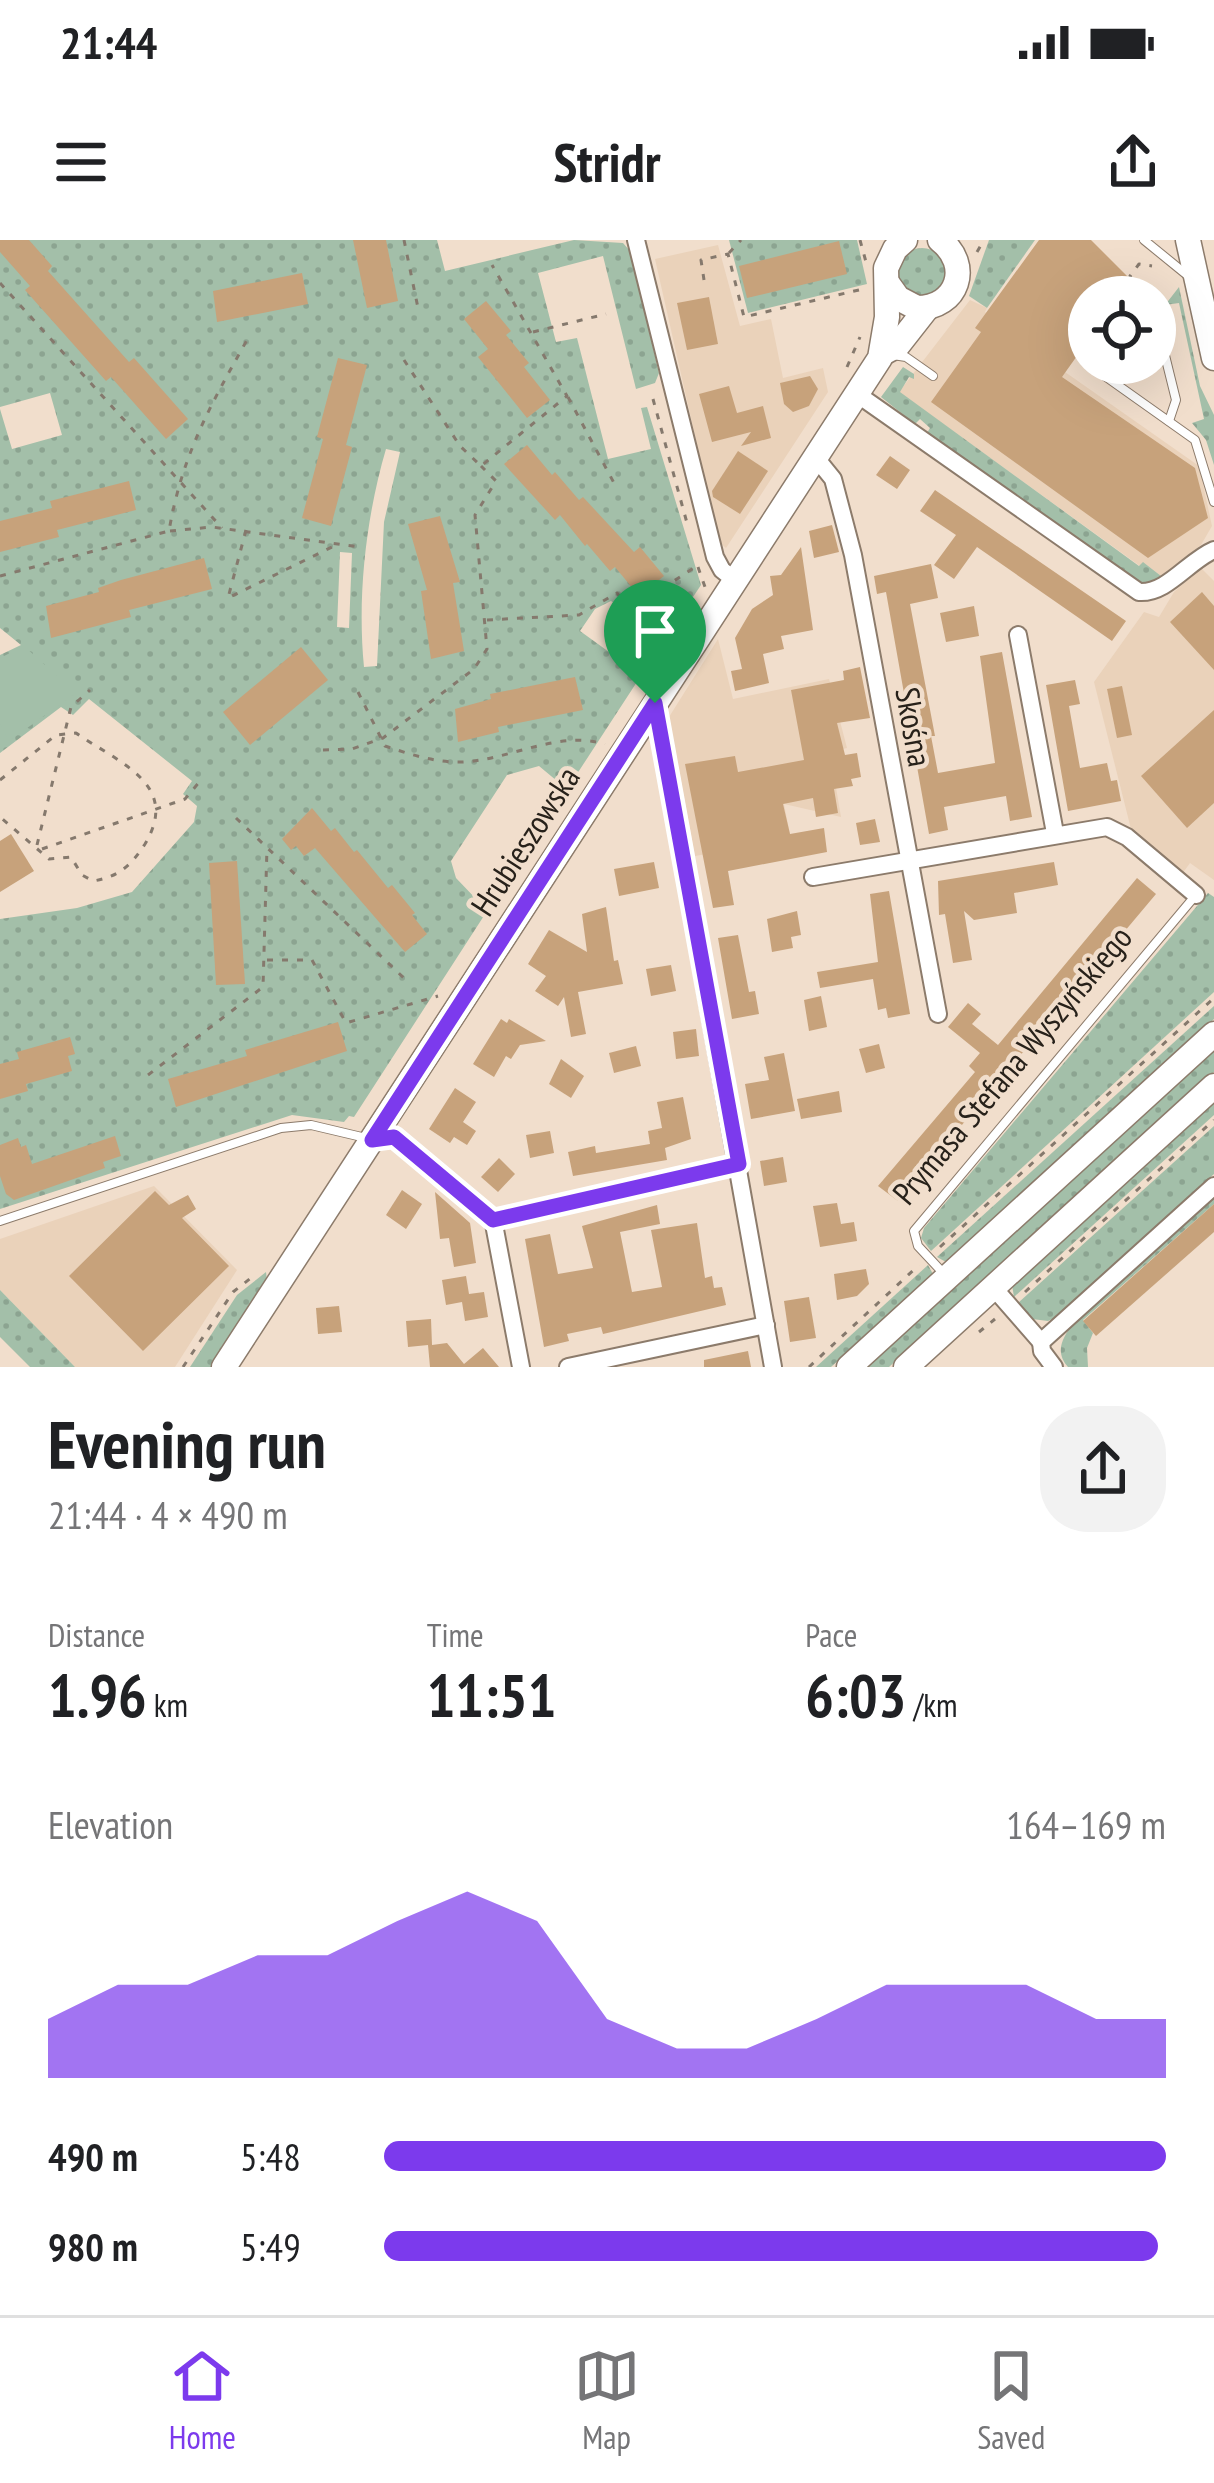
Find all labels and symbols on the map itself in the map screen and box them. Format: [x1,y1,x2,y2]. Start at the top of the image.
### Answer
pin [604,580,706,703]
street label: Skośna [886,684,943,770]
street label: Hrubieszowska [460,758,589,923]
street label: Prymasa Stefana Wyszyńskiego [882,916,1141,1213]

